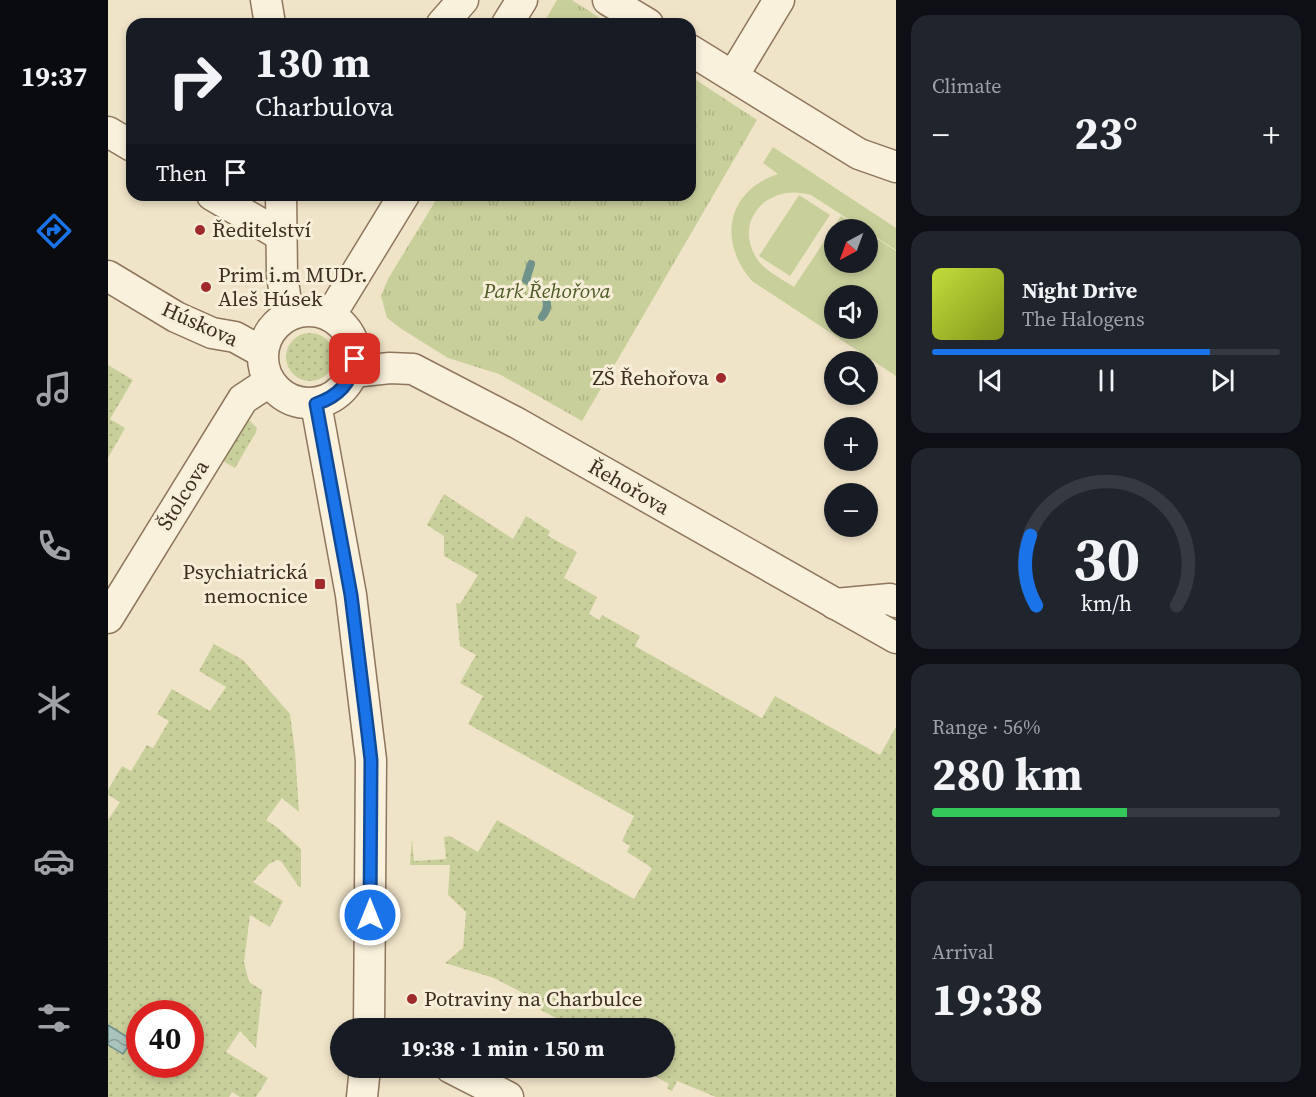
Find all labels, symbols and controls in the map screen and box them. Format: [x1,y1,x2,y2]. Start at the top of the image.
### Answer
text: 130 m [255,33,370,91]
icon: right [156,42,234,120]
text: 19:37 [21,58,87,95]
text: Climate [932,72,1001,100]
text: Charbulova [255,88,394,125]
text: 23° [1074,102,1138,164]
text: − [932,112,950,157]
text: + [1262,112,1280,157]
icon: arrive [219,156,252,189]
text: Then [156,158,207,188]
icon: directions [33,210,75,252]
place label: Ředitelství [212,215,311,244]
north arrow [824,219,878,273]
map controls [824,219,878,537]
marker: Ředitelství [193,223,207,237]
place label: Prim i.m MUDr. Aleš Húsek [218,260,367,313]
text: Night Drive [1022,275,1137,305]
park label: Park Řehořova [482,276,611,305]
marker: Prim i.m MUDr. Aleš Húsek [199,280,213,294]
button: sound [824,285,878,339]
street label: Húskova [157,294,243,353]
text: The Halogens [1022,305,1145,333]
pin [329,333,380,384]
icon: arrive [338,342,371,375]
button: search [824,351,878,405]
place label: ZŠ Řehořova [593,363,709,392]
icon: previous [974,364,1007,397]
icon: pause [1090,364,1123,397]
icon: next [1206,364,1239,397]
icon: music [33,368,75,410]
marker: ZŠ Řehořova [714,371,728,385]
button: + [824,417,878,471]
street label: Řehořova [583,452,675,522]
street label: Štolcova [150,454,216,535]
button: − [824,483,878,537]
text: 30 [1072,515,1140,601]
icon: phone [33,525,75,567]
place label: Psychiatrická nemocnice [182,557,308,610]
marker: Psychiatrická nemocnice [313,577,327,591]
text: km/h [1080,589,1132,618]
icon: climate [33,682,75,724]
text: Range · 56% [932,713,1041,741]
text: 280 km [932,743,1083,805]
icon: car [33,840,75,882]
position arrow [338,883,402,947]
text: Arrival [932,938,994,966]
text: 19:38 [932,968,1043,1030]
place label: Potraviny na Charbulce [424,984,642,1013]
marker: Potraviny na Charbulce [405,992,419,1006]
icon: filters [33,997,75,1039]
speed limit sign: 40 [126,1000,204,1078]
text: 19:38 · 1 min · 150 m [401,1033,604,1063]

